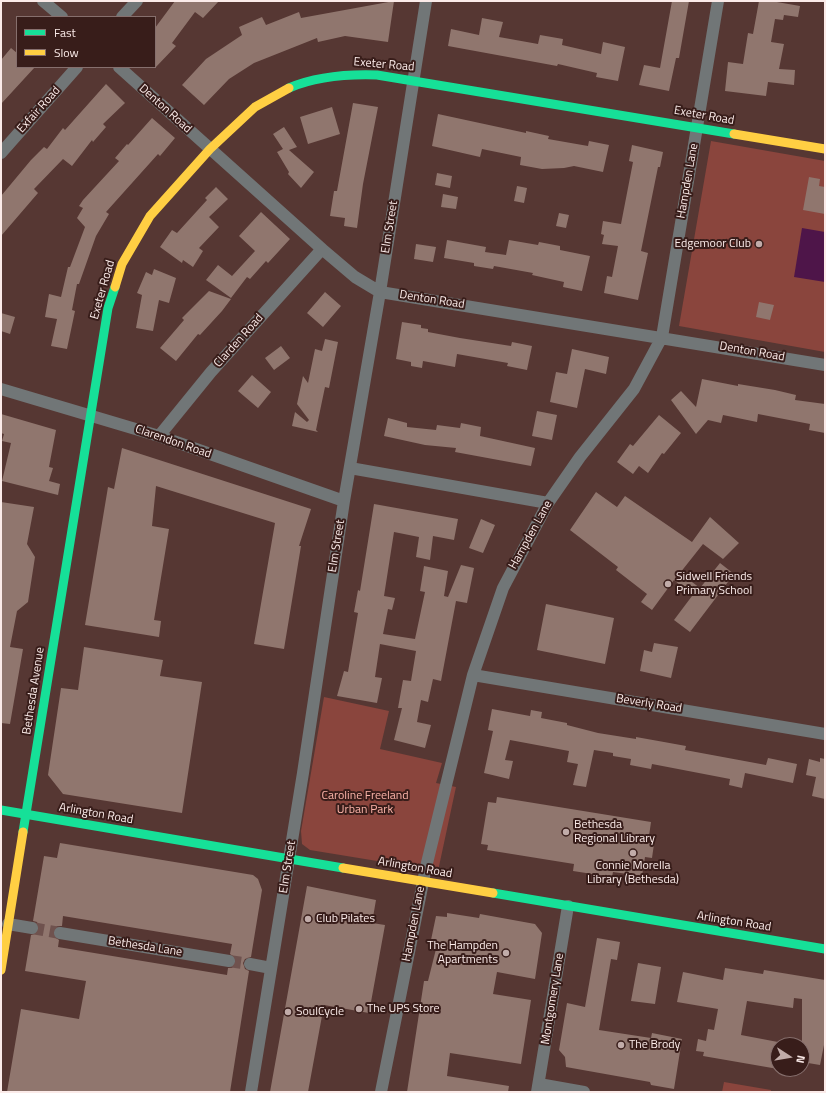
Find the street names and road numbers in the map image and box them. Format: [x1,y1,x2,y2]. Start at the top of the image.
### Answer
street label: Exeter Road [353,55,415,75]
street label: Denton Road [136,82,194,136]
street label: Exfair Road [14,84,64,136]
street label: Exeter Road [673,104,735,128]
street label: Hampden Lane [674,142,702,220]
street label: Elm Street [379,200,401,254]
street label: Exeter Road [88,259,118,321]
street label: Denton Road [398,288,466,312]
street label: Clarden Road [211,311,267,371]
street label: Denton Road [718,339,786,365]
street label: Clarendon Road [133,422,213,462]
street label: Hampden Lane [506,498,556,572]
street label: Elm Street [326,519,348,573]
street label: Bethesda Avenue [20,646,48,736]
street label: Beverly Road [615,692,683,716]
street label: Arlington Road [58,800,134,828]
street label: Elm Street [277,840,299,894]
street label: Arlington Road [377,854,453,882]
street label: Hampden Lane [400,885,428,963]
street label: Arlington Road [696,909,772,935]
street label: Bethesda Lane [107,934,183,960]
street label: Montgomery Lane [539,952,567,1046]

